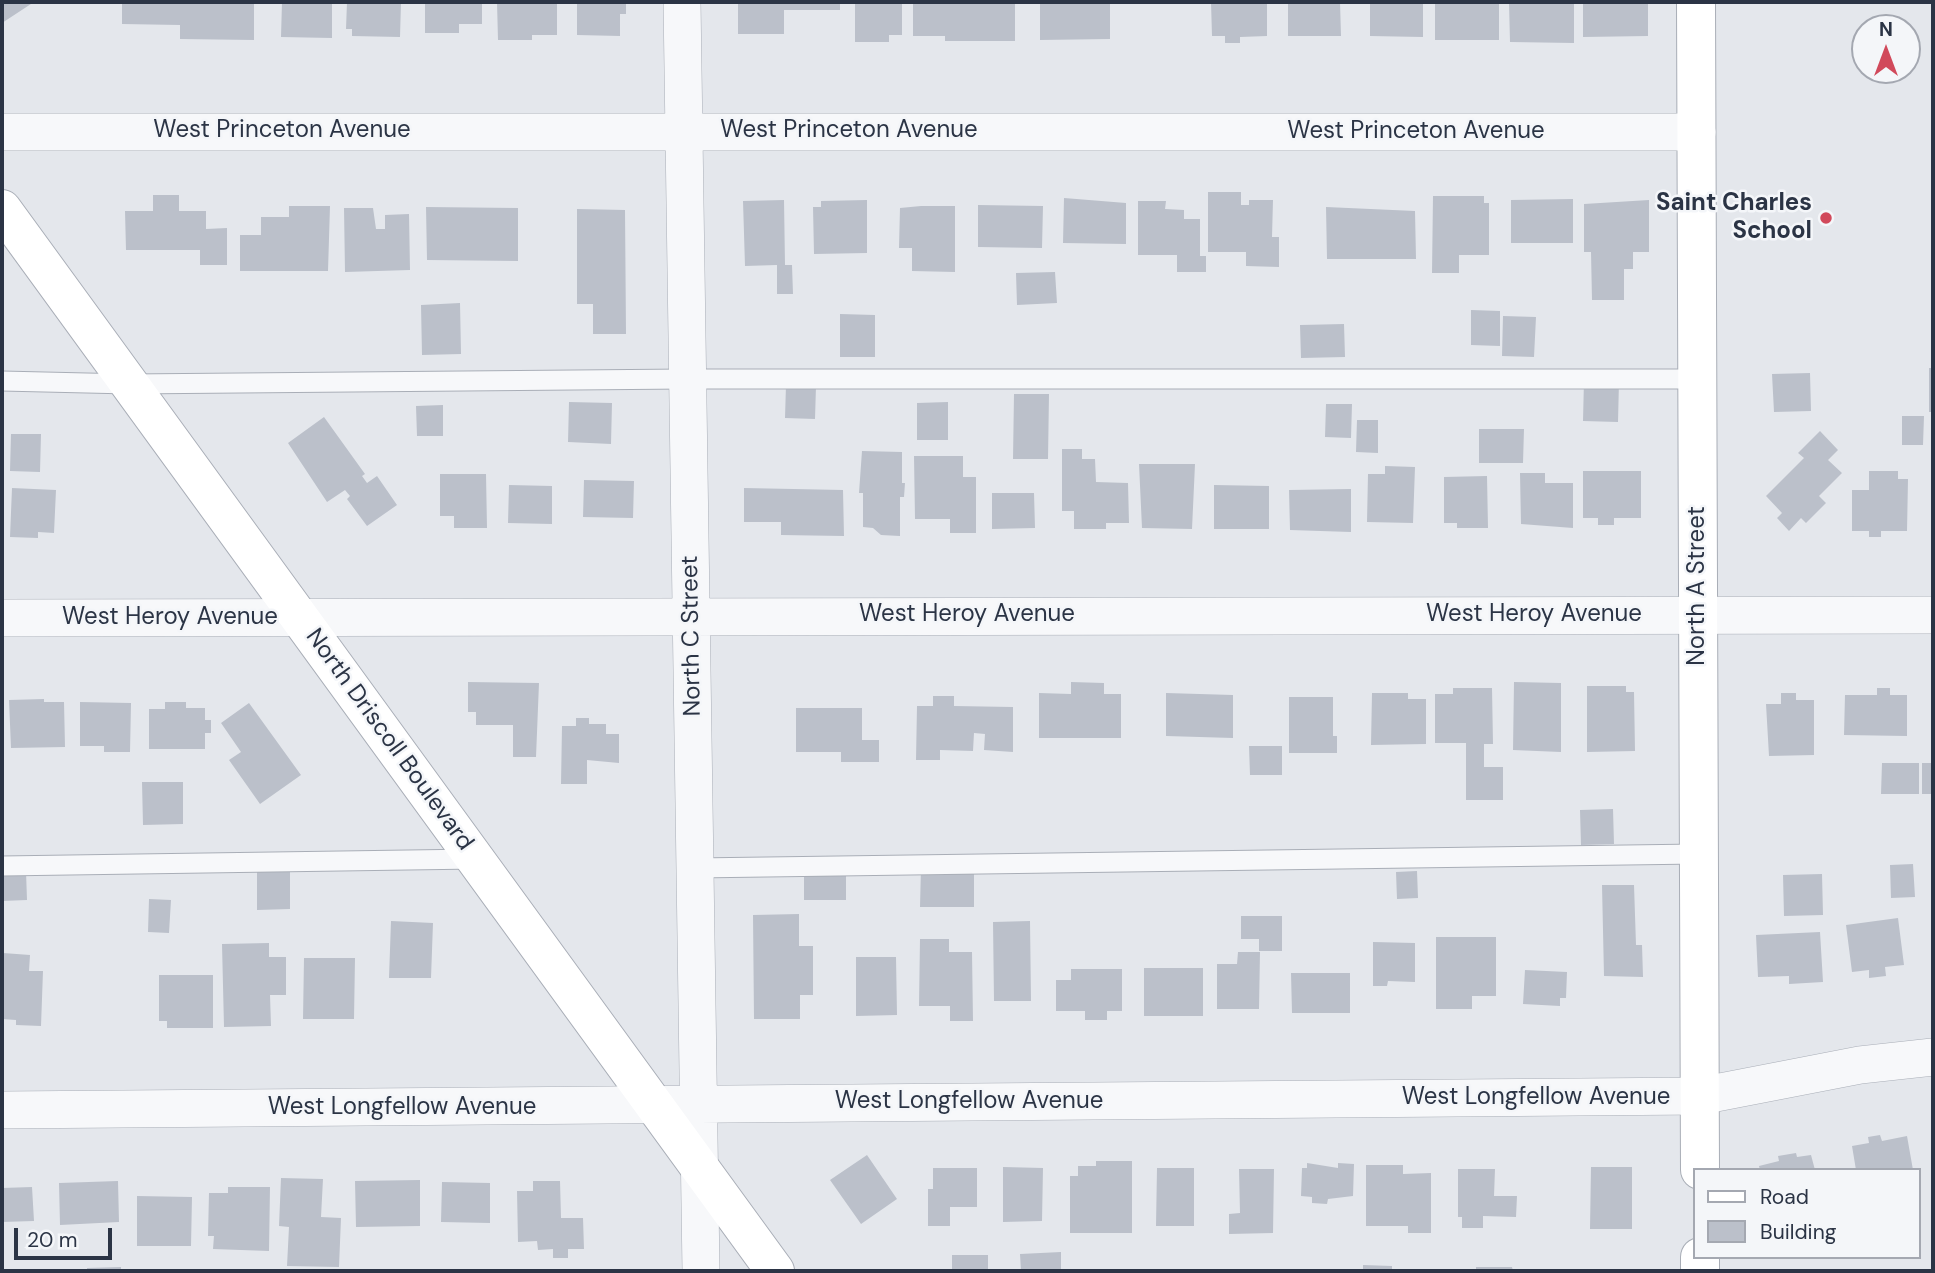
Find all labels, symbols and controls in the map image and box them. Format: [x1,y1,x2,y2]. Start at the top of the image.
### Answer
north arrow [1851,14,1921,84]
text: N [1879,17,1893,42]
street label: West Princeton Avenue [153,117,411,145]
street label: West Princeton Avenue [720,117,978,145]
street label: West Princeton Avenue [1287,118,1545,146]
place label: Saint Charles School [1656,190,1812,246]
marker: Saint Charles School [1818,210,1834,226]
street label: North A Street [1684,506,1712,666]
street label: North C Street [676,555,708,717]
street label: West Heroy Avenue [859,601,1075,629]
street label: West Heroy Avenue [1426,601,1642,629]
street label: West Heroy Avenue [62,604,278,632]
street label: North Driscoll Boulevard [299,624,479,856]
street label: West Longfellow Avenue [1402,1084,1670,1112]
street label: West Longfellow Avenue [835,1088,1103,1116]
street label: West Longfellow Avenue [268,1094,536,1122]
legend [1694,1168,1921,1259]
text: Road [1760,1183,1809,1211]
scale bar [18,1214,116,1258]
text: Building [1760,1218,1836,1246]
text: 20 m [27,1226,78,1254]

